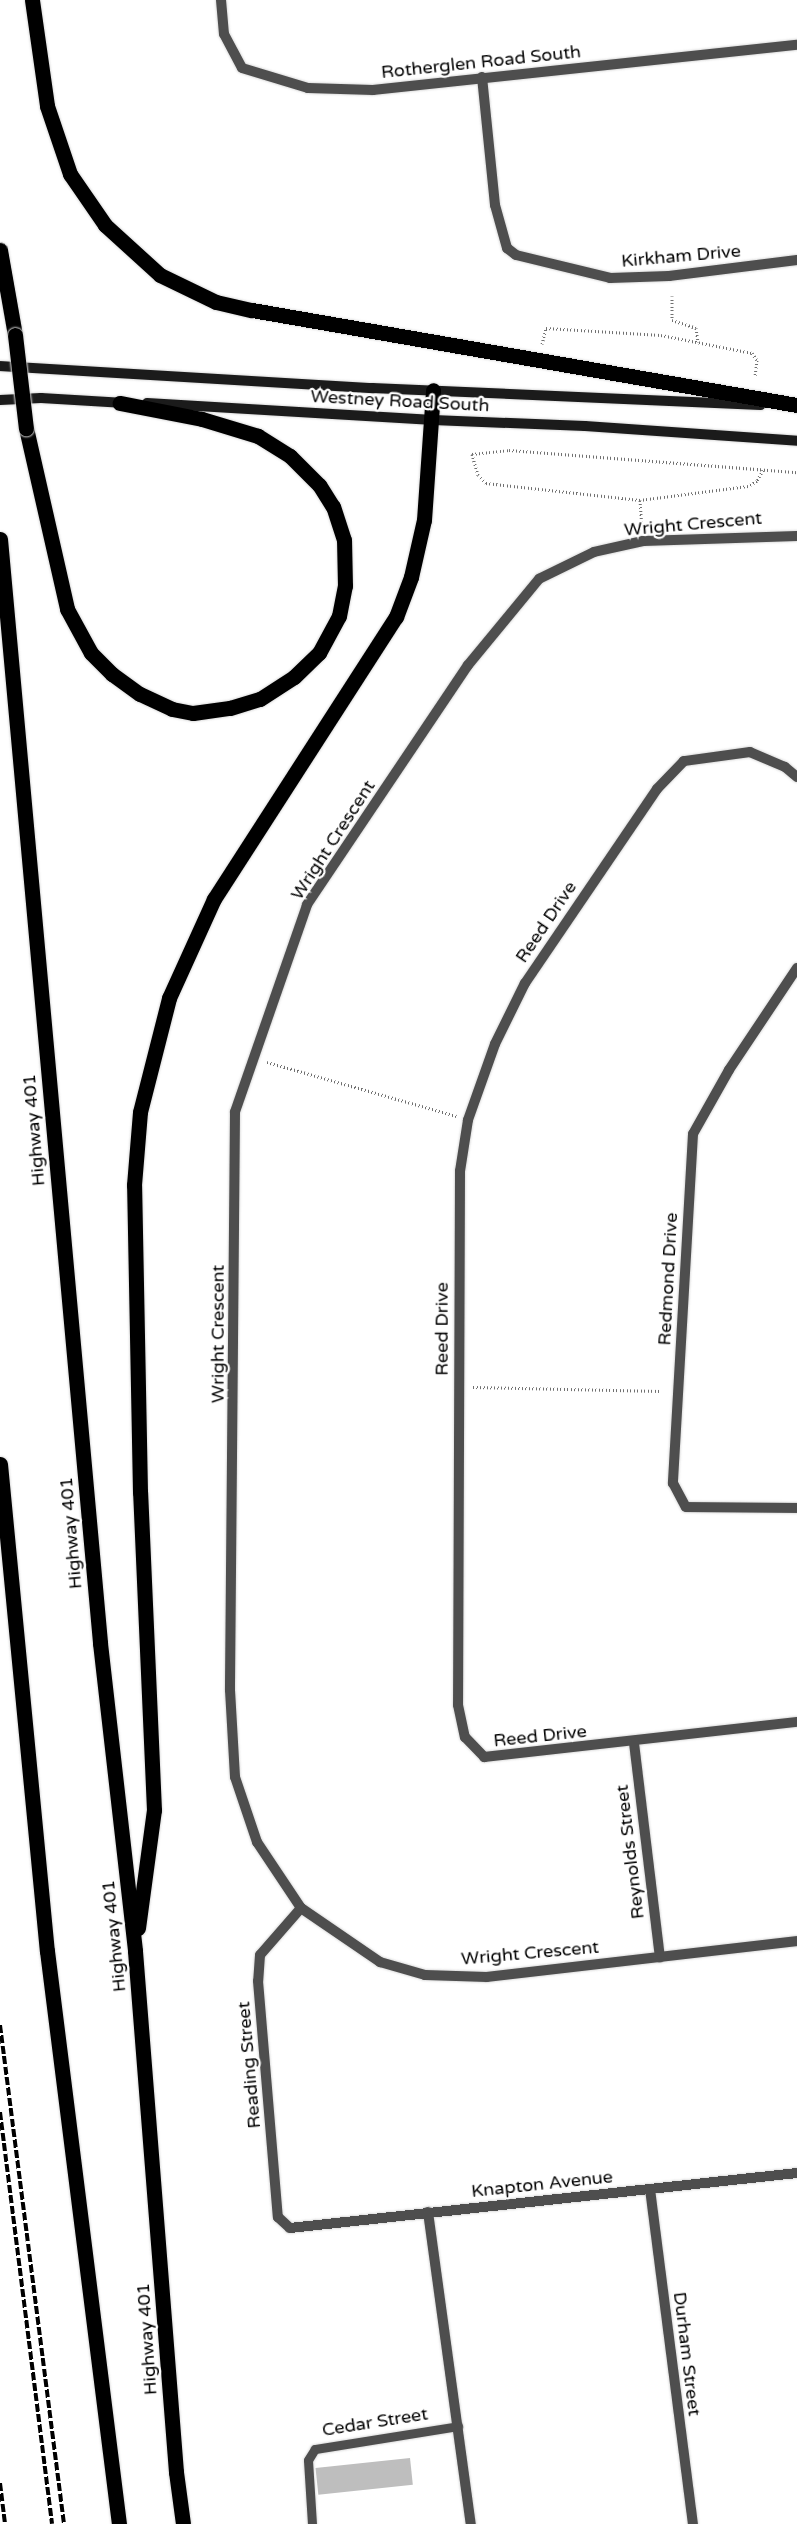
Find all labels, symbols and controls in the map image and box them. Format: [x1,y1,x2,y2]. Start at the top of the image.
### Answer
street label: Rotherglen Road South [380,41,582,83]
street label: Kirkham Drive [620,240,742,272]
street label: Westney Road South [310,386,490,416]
street label: Wright Crescent [623,507,763,541]
street label: Wright Crescent [286,776,380,904]
street label: Reed Drive [511,877,581,967]
street label: Highway 401 [18,1073,50,1187]
street label: Redmond Drive [654,1212,682,1346]
street label: Wright Crescent [207,1265,229,1403]
street label: Reed Drive [431,1282,453,1376]
street label: Highway 401 [55,1476,87,1590]
street label: Reed Drive [492,1720,588,1752]
street label: Reynolds Street [611,1784,649,1920]
street label: Highway 401 [97,1879,131,1993]
street label: Wright Crescent [460,1936,600,1970]
street label: Reading Street [233,2001,265,2129]
street label: Knapton Avenue [470,2166,614,2202]
street label: Highway 401 [132,2282,162,2396]
street label: Durham Street [669,2291,705,2417]
street label: Cedar Street [321,2403,429,2441]

